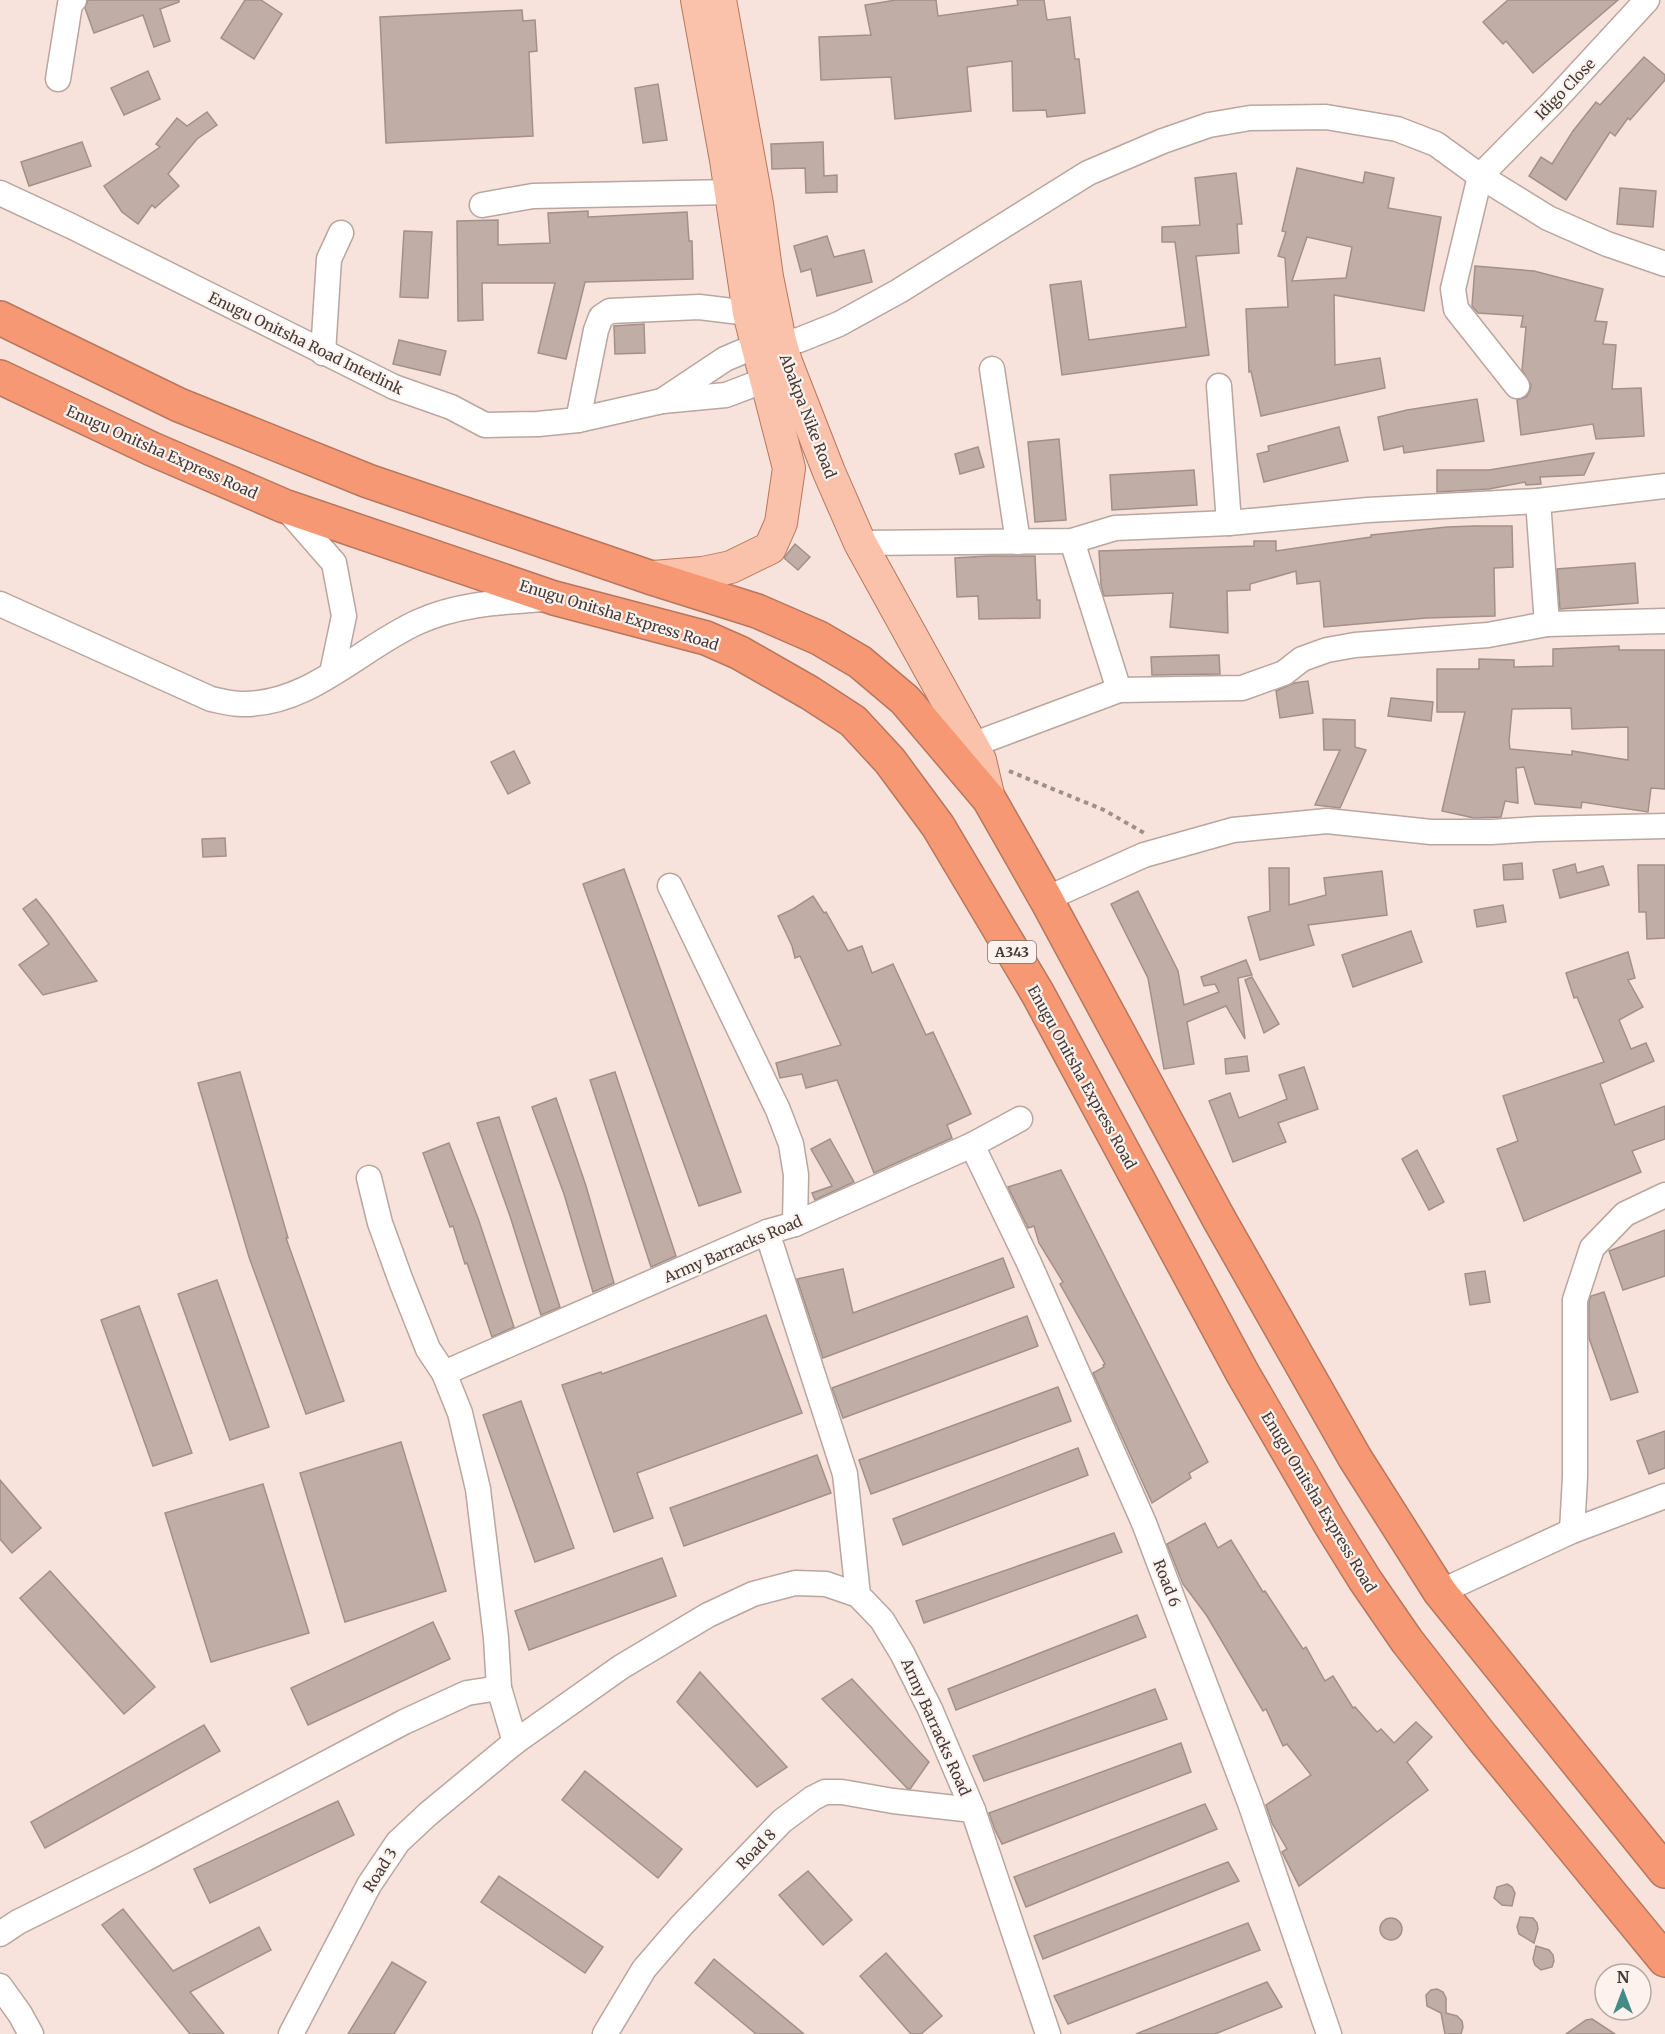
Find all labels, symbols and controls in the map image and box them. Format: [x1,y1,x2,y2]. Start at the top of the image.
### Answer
street label: Idigo Close [1531,54,1599,124]
street label: Enugu Onitsha Road Interlink [206,288,407,399]
street label: Abakpa Nike Road [775,350,840,481]
street label: Enugu Onitsha Express Road [63,401,261,503]
street label: Enugu Onitsha Express Road [517,576,721,654]
road number: A343 [988,941,1036,963]
street label: Enugu Onitsha Express Road [1023,982,1141,1172]
street label: Army Barracks Road [660,1211,805,1287]
street label: Enugu Onitsha Express Road [1257,1408,1381,1596]
street label: Road 6 [1149,1557,1185,1609]
street label: Army Barracks Road [897,1654,975,1799]
street label: Road 8 [732,1825,780,1873]
street label: Road 3 [359,1844,401,1896]
north arrow [1593,1962,1653,2022]
text: N [1617,1967,1630,1987]

